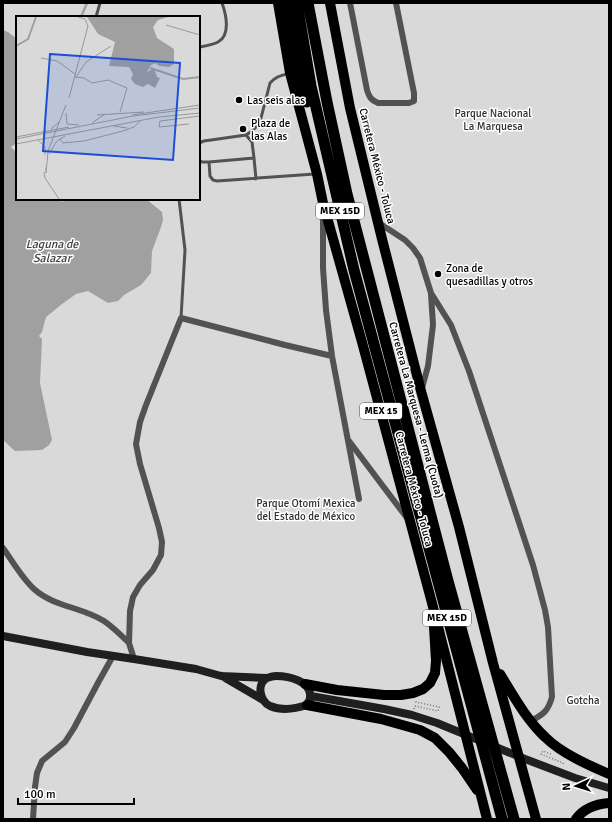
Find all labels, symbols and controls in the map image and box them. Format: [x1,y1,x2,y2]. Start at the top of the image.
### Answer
inset map [16,16,200,200]
place label: Las seis alas [247,94,305,107]
marker: Las seis alas [234,95,244,105]
street label: Carretera México - Toluca [356,107,398,226]
park label: Parque Nacional La Marquesa [454,107,532,133]
place label: Plaza de las Alas [251,117,290,143]
marker: Plaza de las Alas [238,124,248,134]
road number: MEX 15D [316,203,364,219]
water label: Laguna de Salazar [26,237,79,266]
place label: Zona de quesadillas y otros [446,262,533,288]
marker: Zona de quesadillas y otros [433,269,443,279]
street label: Carretera La Marquesa - Lerma (Cuota) [386,320,446,500]
road number: MEX 15 [360,403,402,419]
street label: Carretera México - Toluca [392,430,436,548]
park label: Parque Otomí Mexica del Estado de México [256,497,356,523]
road number: MEX 15D [423,610,471,626]
park label: Gotcha [566,694,600,707]
north arrow [556,766,596,806]
scale bar [18,780,134,806]
text: N [560,782,573,791]
text: 100 m [24,787,56,802]

